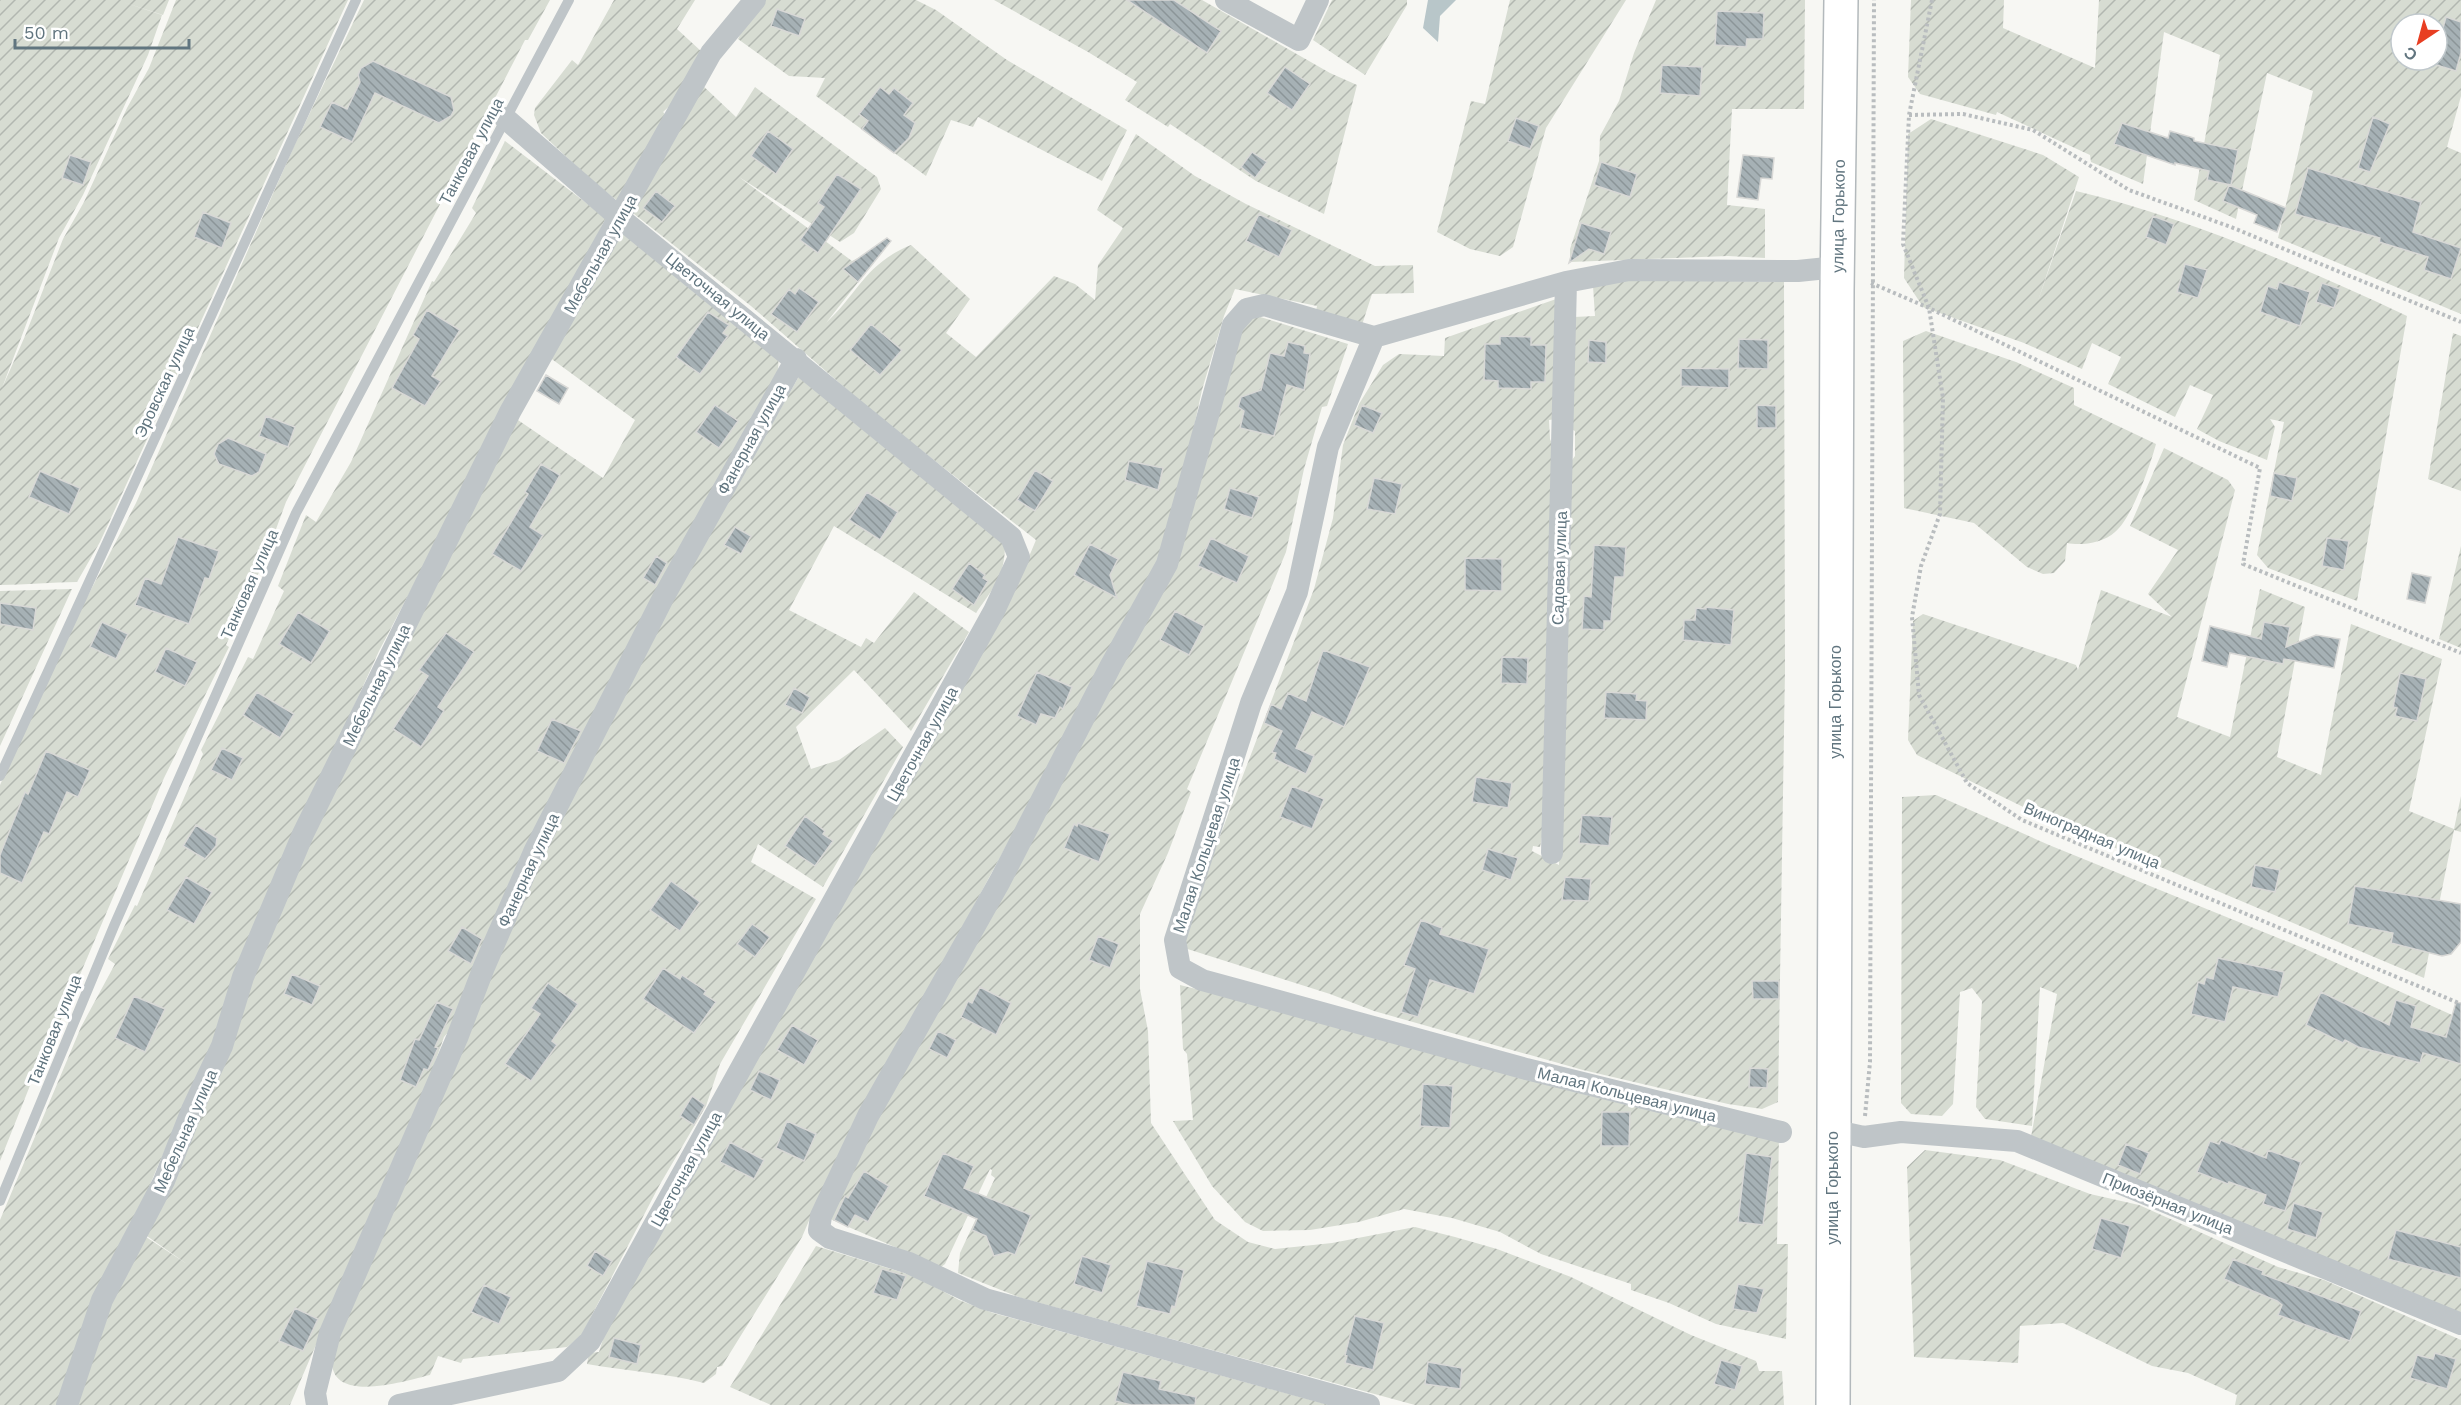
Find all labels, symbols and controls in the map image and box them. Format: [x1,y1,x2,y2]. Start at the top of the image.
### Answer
scale bar [15,12,189,50]
north arrow [2389,12,2449,72]
text: 50 m [24,22,69,43]
text: С [2400,42,2421,65]
street label: Танковая улица [435,95,508,208]
street label: улица Горького [1828,159,1849,273]
street label: Мебельная улица [560,191,641,317]
street label: Цветочная улица [662,249,774,344]
street label: Эровская улица [130,324,198,441]
street label: Фанерная улица [713,381,790,498]
street label: Садовая улица [1548,511,1571,625]
street label: Танковая улица [217,526,282,642]
street label: Мебельная улица [339,621,414,749]
street label: улица Горького [1826,645,1845,759]
street label: Цветочная улица [883,683,962,805]
street label: Малая Кольцевая улица [1169,755,1244,935]
street label: Виноградная улица [2021,798,2163,873]
street label: Фанерная улица [494,810,563,930]
street label: Танковая улица [24,972,85,1089]
street label: Малая Кольцевая улица [1536,1063,1718,1126]
street label: Мебельная улица [150,1066,221,1196]
street label: Цветочная улица [647,1108,726,1230]
street label: улица Горького [1823,1131,1842,1245]
street label: Приозёрная улица [2100,1169,2236,1238]

